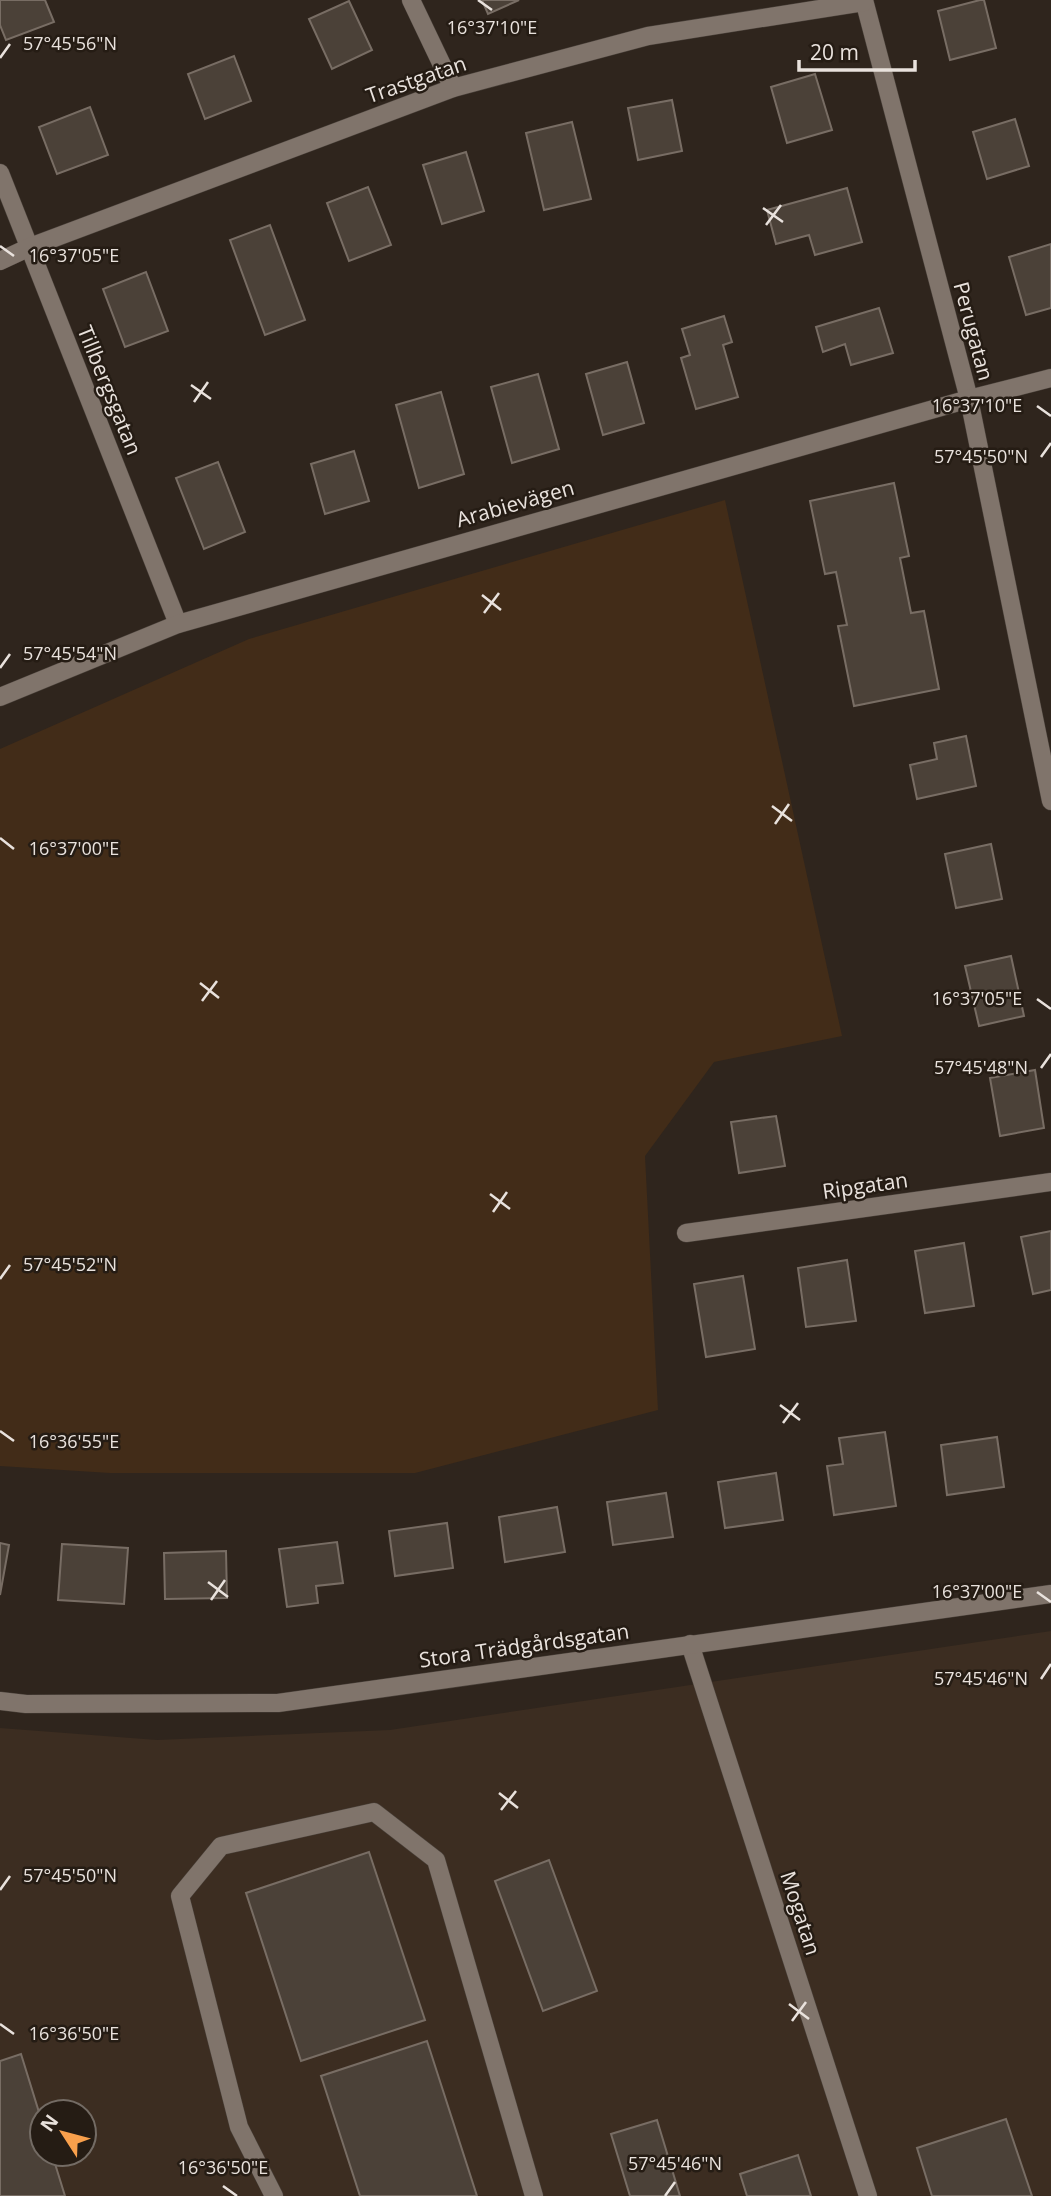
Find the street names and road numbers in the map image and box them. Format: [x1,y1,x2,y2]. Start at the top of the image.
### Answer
street label: Trastgatan [362,49,470,109]
street label: Perugatan [947,279,1001,383]
street label: Tillbergsgatan [71,321,149,459]
street label: Arabievägen [453,473,577,533]
street label: Ripgatan [820,1165,910,1205]
street label: Stora Trädgårdsgatan [417,1616,631,1674]
street label: Mogatan [774,1867,828,1959]

